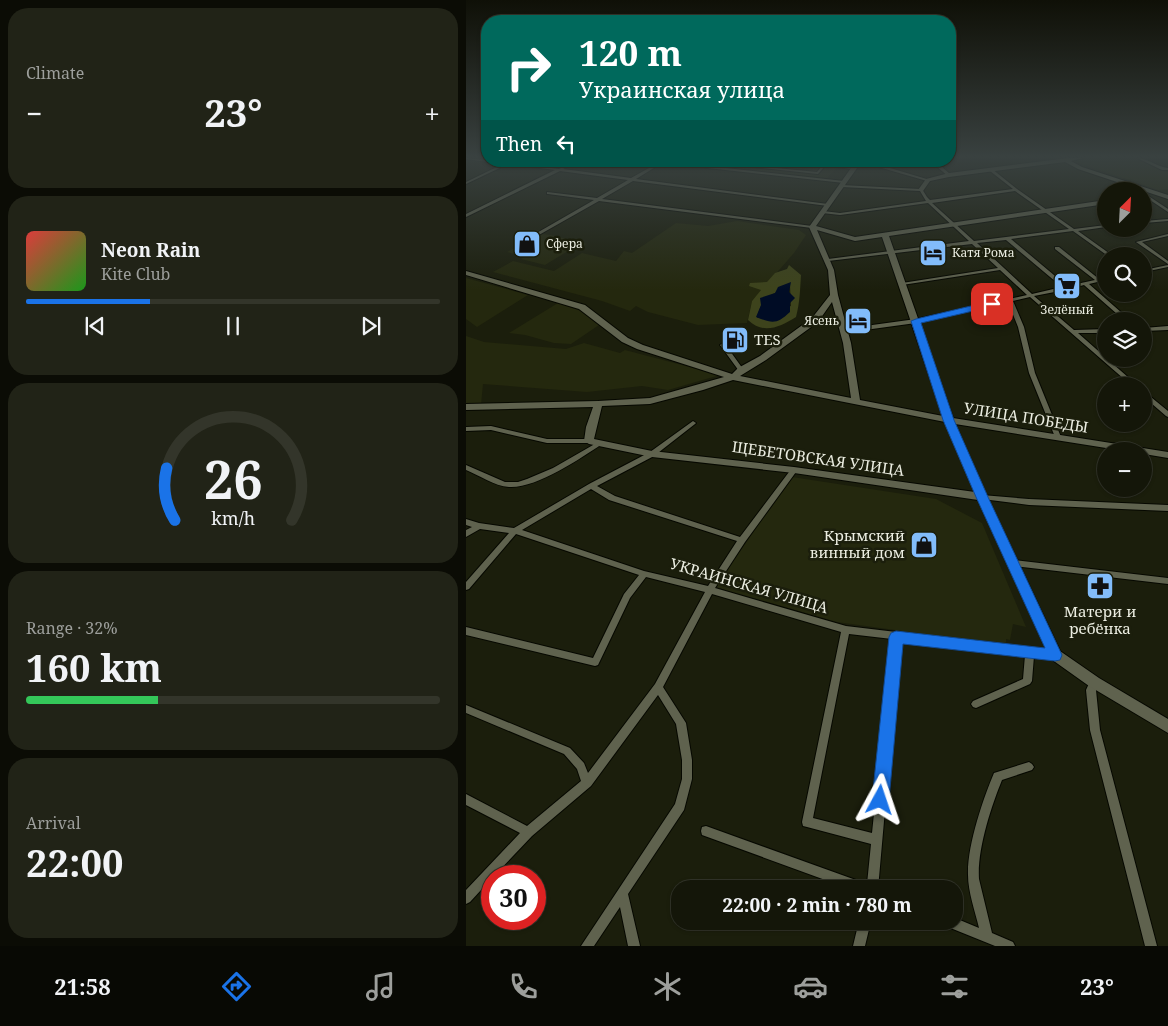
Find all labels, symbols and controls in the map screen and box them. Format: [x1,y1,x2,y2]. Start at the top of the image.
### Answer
text: 120 m [579,29,682,76]
icon: right [496,35,561,100]
text: Climate [26,62,84,84]
text: Украинская улица [579,74,785,104]
text: 23° [204,86,262,138]
text: − [26,94,42,132]
text: + [424,94,440,132]
icon: left [552,130,580,158]
text: Then [496,131,542,157]
north arrow [1097,182,1152,238]
map controls [1097,182,1152,497]
shop icon: Сфера [512,229,542,259]
place label: Сфера [546,235,583,252]
text: Neon Rain [101,237,200,263]
hotel icon: Катя Рома [918,238,948,268]
place label: Катя Рома [952,244,1015,261]
button: search [1097,247,1152,302]
text: Kite Club [101,263,170,285]
supermarket icon: Зелёный [1052,271,1082,301]
pin [971,283,1013,325]
icon: arrive [978,290,1006,318]
place label: Зелёный [1040,301,1094,318]
hotel icon: Ясень [843,306,873,336]
icon: previous [81,312,109,340]
icon: pause [219,312,247,340]
icon: next [357,312,385,340]
place label: Ясень [803,312,840,329]
button: layers [1097,312,1152,367]
fuel station icon: TES [720,325,750,355]
place label: TES [754,329,781,349]
button: + [1097,377,1152,432]
street label: УЛИЦА ПОБЕДЫ [962,397,1090,437]
street label: ЩЕБЕТОВСКАЯ УЛИЦА [731,436,906,480]
button: − [1097,442,1152,497]
text: 26 [204,443,262,514]
text: km/h [211,506,255,530]
place label: Крымский винный дом [810,525,905,562]
shop icon: Крымский винный дом [909,530,939,560]
street label: УКРАИНСКАЯ УЛИЦА [668,553,831,617]
pharmacy icon: Матери и ребёнка [1085,571,1115,601]
place label: Матери и ребёнка [1064,601,1136,638]
text: Range · 32% [26,617,118,639]
text: 160 km [26,641,162,693]
position arrow [853,773,905,825]
text: Arrival [26,812,81,834]
text: 22:00 [26,836,123,888]
speed limit sign: 30 [481,865,546,930]
text: 22:00 · 2 min · 780 m [722,892,912,918]
icon: directions [219,969,254,1004]
icon: music [363,969,398,1004]
icon: phone [506,969,541,1004]
icon: climate [650,969,685,1004]
icon: car [793,969,828,1004]
icon: filters [937,969,972,1004]
text: 21:58 [54,971,111,1001]
text: 23° [1080,971,1114,1001]

